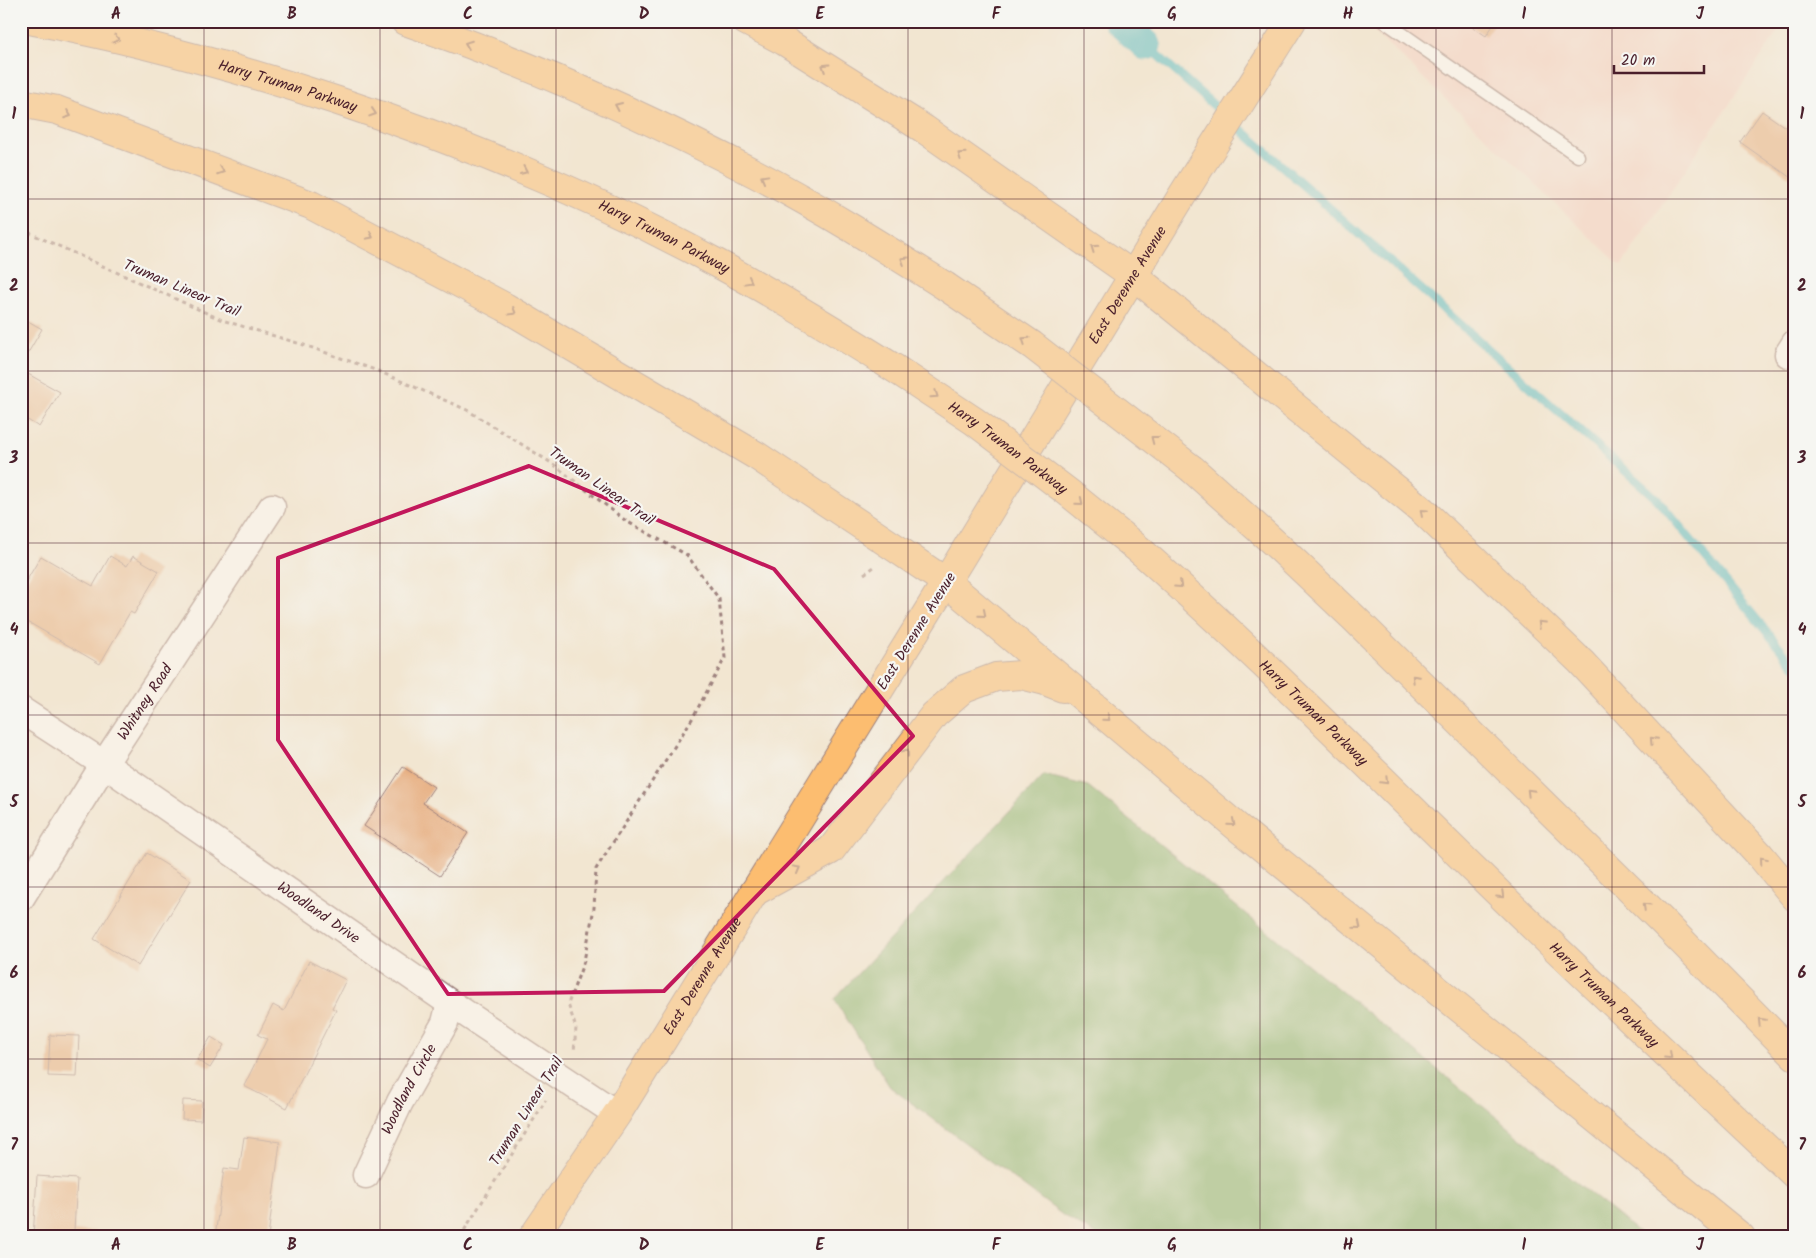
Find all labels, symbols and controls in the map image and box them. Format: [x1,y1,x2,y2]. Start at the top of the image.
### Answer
text: A [111,2,121,27]
text: B [287,2,297,27]
text: C [463,2,473,27]
text: D [639,2,650,27]
text: E [816,2,826,27]
text: F [992,2,1002,27]
text: G [1167,2,1177,27]
text: H [1343,2,1353,27]
text: I [1522,2,1527,27]
text: J [1696,2,1705,27]
one-way arrow [111,33,120,44]
one-way arrow [464,40,472,50]
scale bar [1614,42,1704,74]
text: 20 m [1621,49,1655,73]
street label: Harry Truman Parkway [215,54,361,120]
one-way arrow [821,63,830,73]
text: 1 [12,102,17,127]
one-way arrow [614,102,623,113]
text: 1 [1800,102,1805,127]
one-way arrow [368,107,376,117]
one-way arrow [64,109,72,119]
one-way arrow [957,152,967,161]
one-way arrow [519,164,528,175]
one-way arrow [216,165,225,175]
one-way arrow [760,174,769,184]
street label: Harry Truman Parkway [594,194,735,281]
street label: East Derenne Avenue [1083,221,1174,350]
one-way arrow [364,230,373,240]
one-way arrow [1091,245,1100,254]
street label: Truman Linear Trail [119,253,244,325]
one-way arrow [900,257,909,266]
text: 2 [9,274,19,299]
text: 2 [1797,274,1807,299]
one-way arrow [743,275,752,285]
one-way arrow [508,305,517,315]
one-way arrow [1021,337,1031,346]
one-way arrow [929,389,939,398]
street label: Harry Truman Parkway [942,396,1073,502]
one-way arrow [1150,435,1159,444]
street label: Truman Linear Trail [543,441,660,533]
text: 3 [9,446,19,471]
text: 3 [1797,446,1807,471]
one-way arrow [1074,496,1083,504]
one-way arrow [1419,509,1428,518]
street label: East Derenne Avenue [871,568,963,695]
one-way arrow [1173,579,1182,588]
one-way arrow [978,608,987,617]
text: 4 [10,618,19,643]
text: 4 [1798,618,1807,643]
one-way arrow [1537,621,1546,630]
street label: Harry Truman Parkway [1253,654,1374,773]
street label: Whitney Road [112,659,180,745]
one-way arrow [1411,675,1420,684]
one-way arrow [1102,713,1111,722]
one-way arrow [1650,737,1659,746]
one-way arrow [900,749,908,758]
one-way arrow [1379,776,1388,785]
one-way arrow [1527,789,1536,798]
text: 5 [9,790,20,815]
text: 5 [1797,790,1808,815]
one-way arrow [1226,817,1235,826]
one-way arrow [1761,857,1769,866]
one-way arrow [791,865,800,875]
street label: Woodland Drive [272,876,365,951]
one-way arrow [1495,889,1504,898]
one-way arrow [1643,903,1652,912]
street label: East Derenne Avenue [657,913,749,1041]
one-way arrow [1352,920,1361,928]
street label: Harry Truman Parkway [1543,937,1665,1055]
text: 6 [10,961,19,986]
text: 6 [1798,961,1807,986]
one-way arrow [1757,1018,1766,1027]
street label: Woodland Circle [375,1040,444,1139]
one-way arrow [1663,1050,1672,1059]
street label: Truman Linear Trail [484,1052,570,1171]
text: 7 [10,1133,18,1158]
text: 7 [1798,1133,1806,1158]
text: A [111,1233,121,1258]
text: B [287,1233,297,1258]
text: C [463,1233,473,1258]
text: D [639,1233,650,1258]
text: E [816,1233,826,1258]
text: F [992,1233,1002,1258]
text: G [1167,1233,1177,1258]
text: H [1343,1233,1353,1258]
text: I [1522,1233,1527,1258]
text: J [1696,1233,1705,1258]

